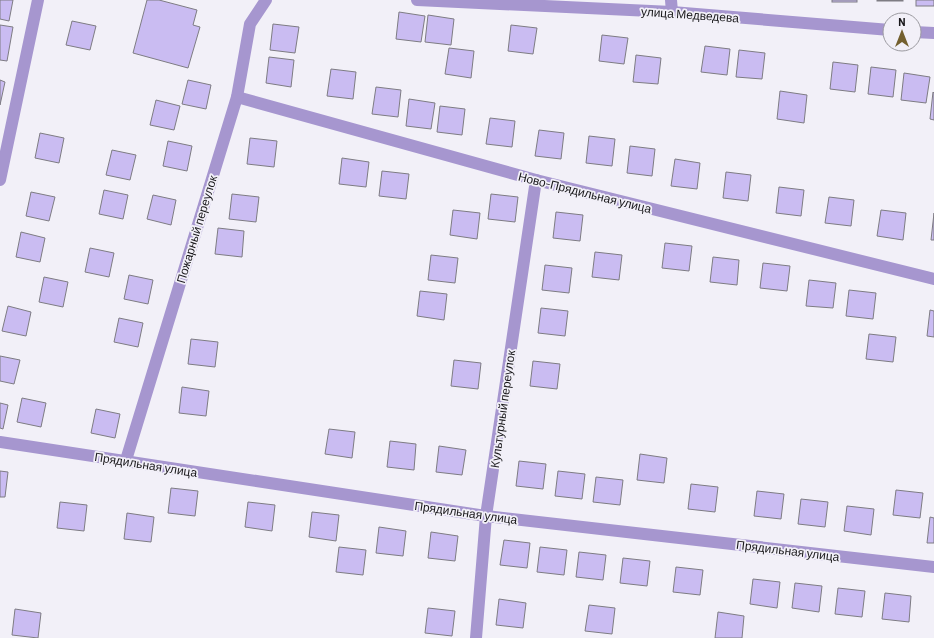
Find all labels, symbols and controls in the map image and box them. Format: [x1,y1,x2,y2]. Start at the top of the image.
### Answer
street label: улица Медведева [640,4,740,25]
north arrow [882,12,922,52]
text: N [898,15,906,28]
street label: Ново-Прядильная улица [517,169,653,216]
street label: Пожарный переулок [173,173,220,285]
street label: Культурный переулок [487,348,518,469]
street label: Прядильная улица [93,449,199,480]
street label: Прядильная улица [413,498,519,527]
street label: Прядильная улица [736,537,841,564]

